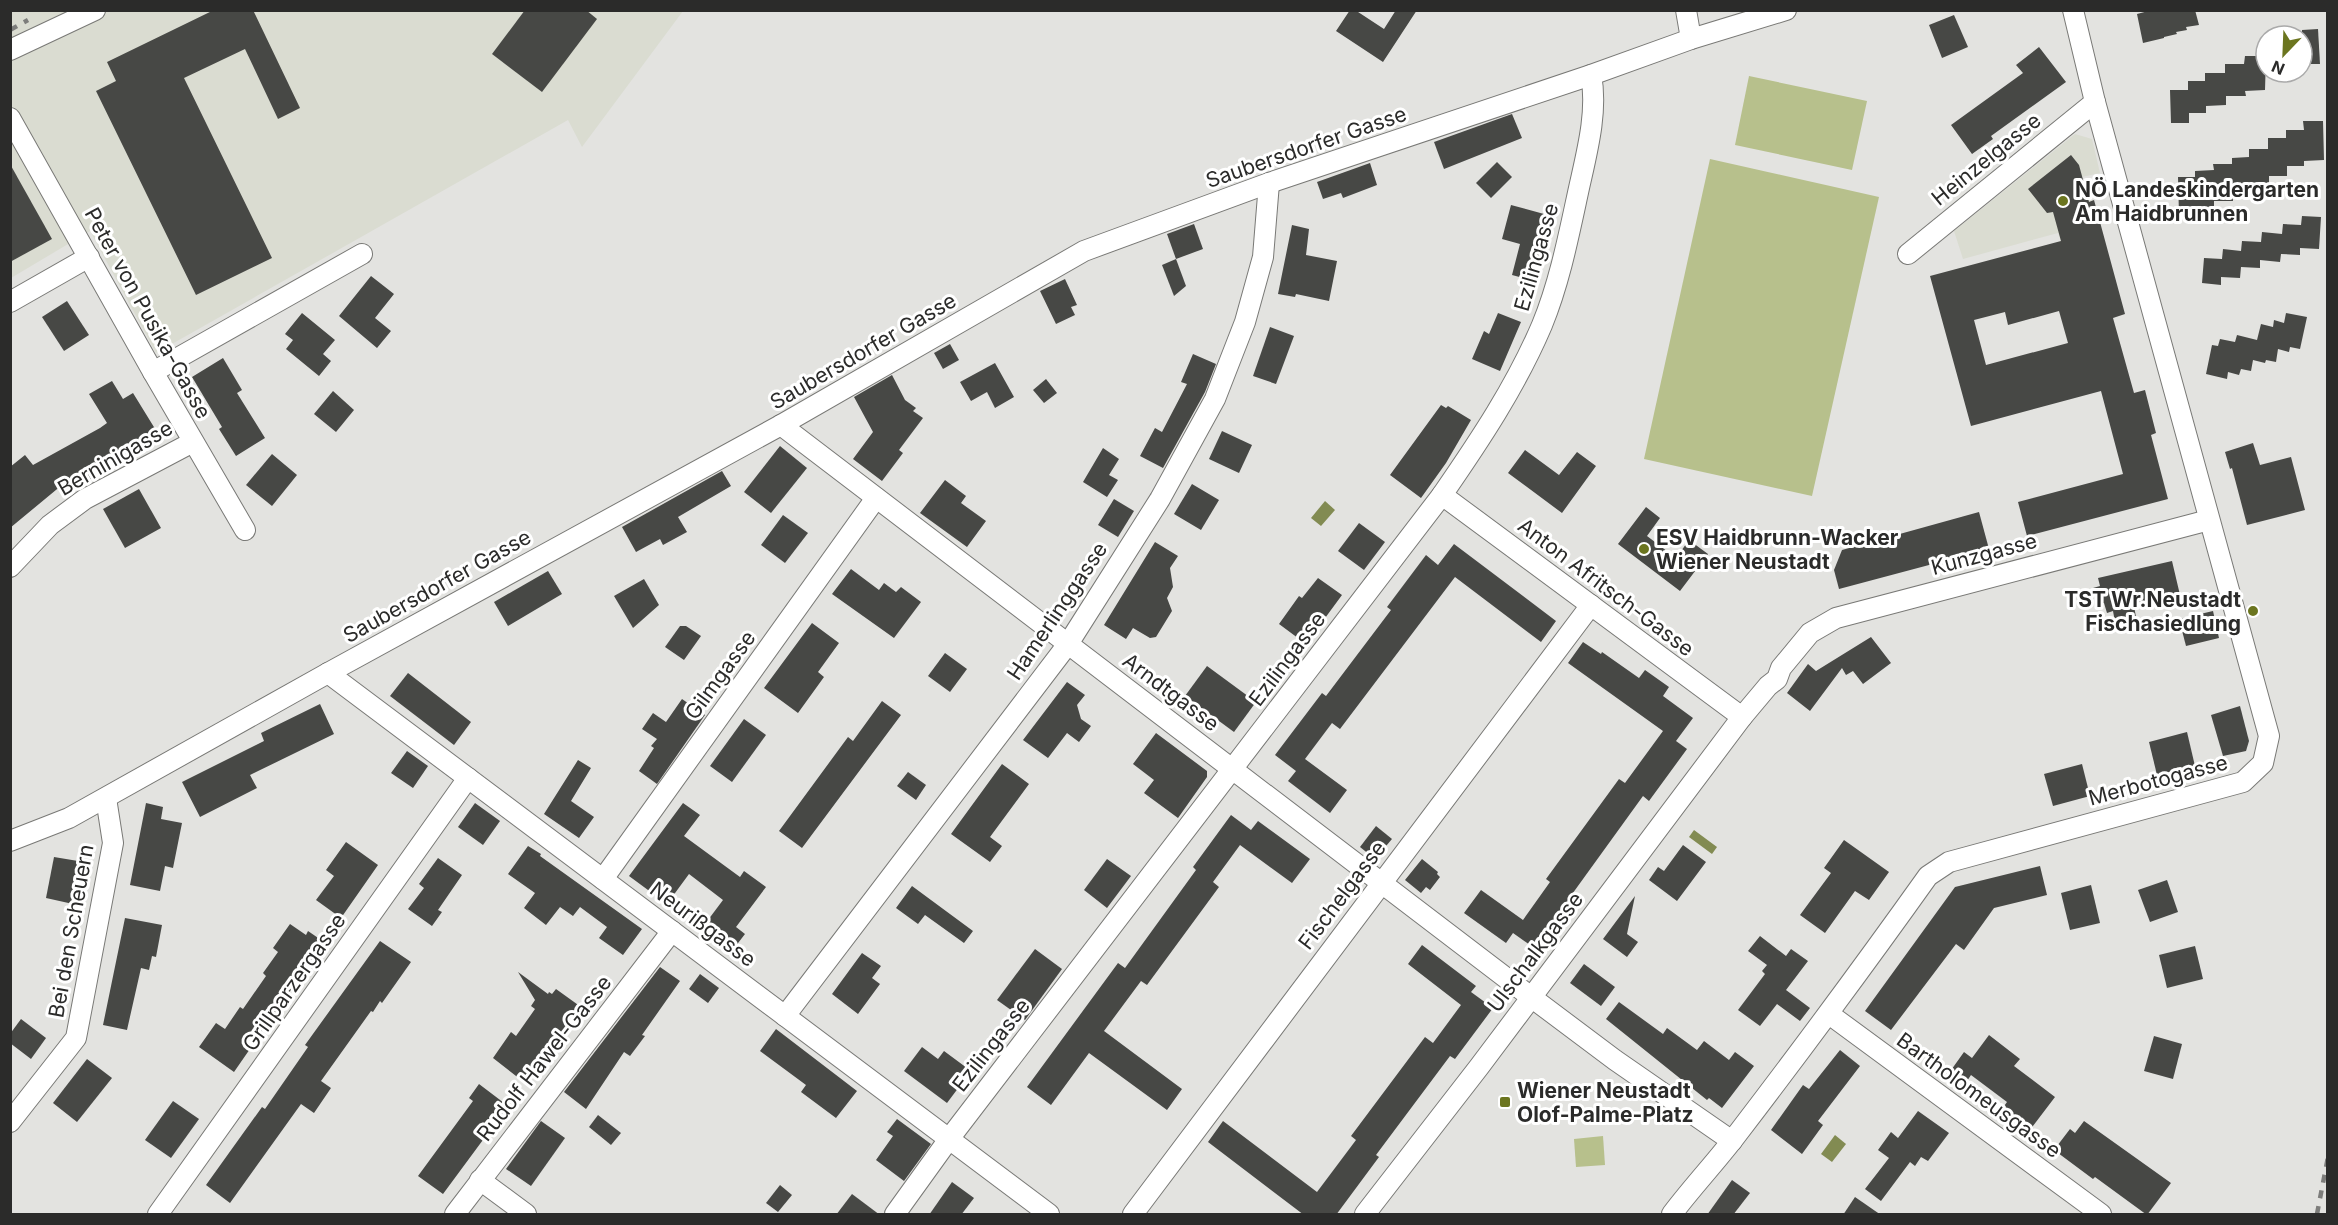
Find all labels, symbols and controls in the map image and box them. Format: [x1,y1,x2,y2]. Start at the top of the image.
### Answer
north arrow [2254,24,2314,84]
text: N [2269,56,2288,79]
street label: Saubersdorfer Gasse [1202,101,1410,193]
street label: Heinzelgasse [1926,107,2046,211]
place label: NÖ Landeskindergarten Am Haidbrunnen [2075,177,2319,226]
marker: NÖ Landeskindergarten Am Haidbrunnen [2056,194,2070,208]
street label: Ezilingasse [1509,200,1563,314]
street label: Peter von Pusika-Gasse [80,203,216,423]
street label: Saubersdorfer Gasse [766,288,960,414]
street label: Berninigasse [53,415,177,501]
street label: Anton Afritsch-Gasse [1513,513,1699,661]
street label: Saubersdorfer Gasse [339,524,535,648]
place label: ESV Haidbrunn-Wacker Wiener Neustadt [1656,525,1899,574]
street label: Kunzgasse [1928,528,2040,580]
street label: Hamerlinggasse [1002,537,1112,685]
marker: ESV Haidbrunn-Wacker Wiener Neustadt [1637,542,1651,556]
place label: TST Wr.Neustadt Fischasiedlung [2064,587,2241,636]
marker: TST Wr.Neustadt Fischasiedlung [2246,604,2260,618]
street label: Ezilingasse [1244,607,1330,711]
street label: Gilmgasse [680,626,760,724]
street label: Arndtgasse [1118,648,1224,736]
street label: Merbotogasse [2086,749,2230,811]
street label: Fischelgasse [1293,836,1391,954]
street label: Bei den Scheuern [43,842,99,1020]
street label: Neurißgasse [645,876,761,972]
street label: Ulschalkgasse [1482,887,1588,1017]
street label: Grillparzergasse [237,908,351,1056]
street label: Rudolf Hawel-Gasse [472,970,616,1146]
street label: Ezilingasse [947,994,1035,1096]
street label: Bartholomeusgasse [1892,1027,2066,1163]
place label: Wiener Neustadt Olof-Palme-Platz [1517,1078,1693,1127]
marker: Wiener Neustadt Olof-Palme-Platz [1498,1095,1512,1109]

